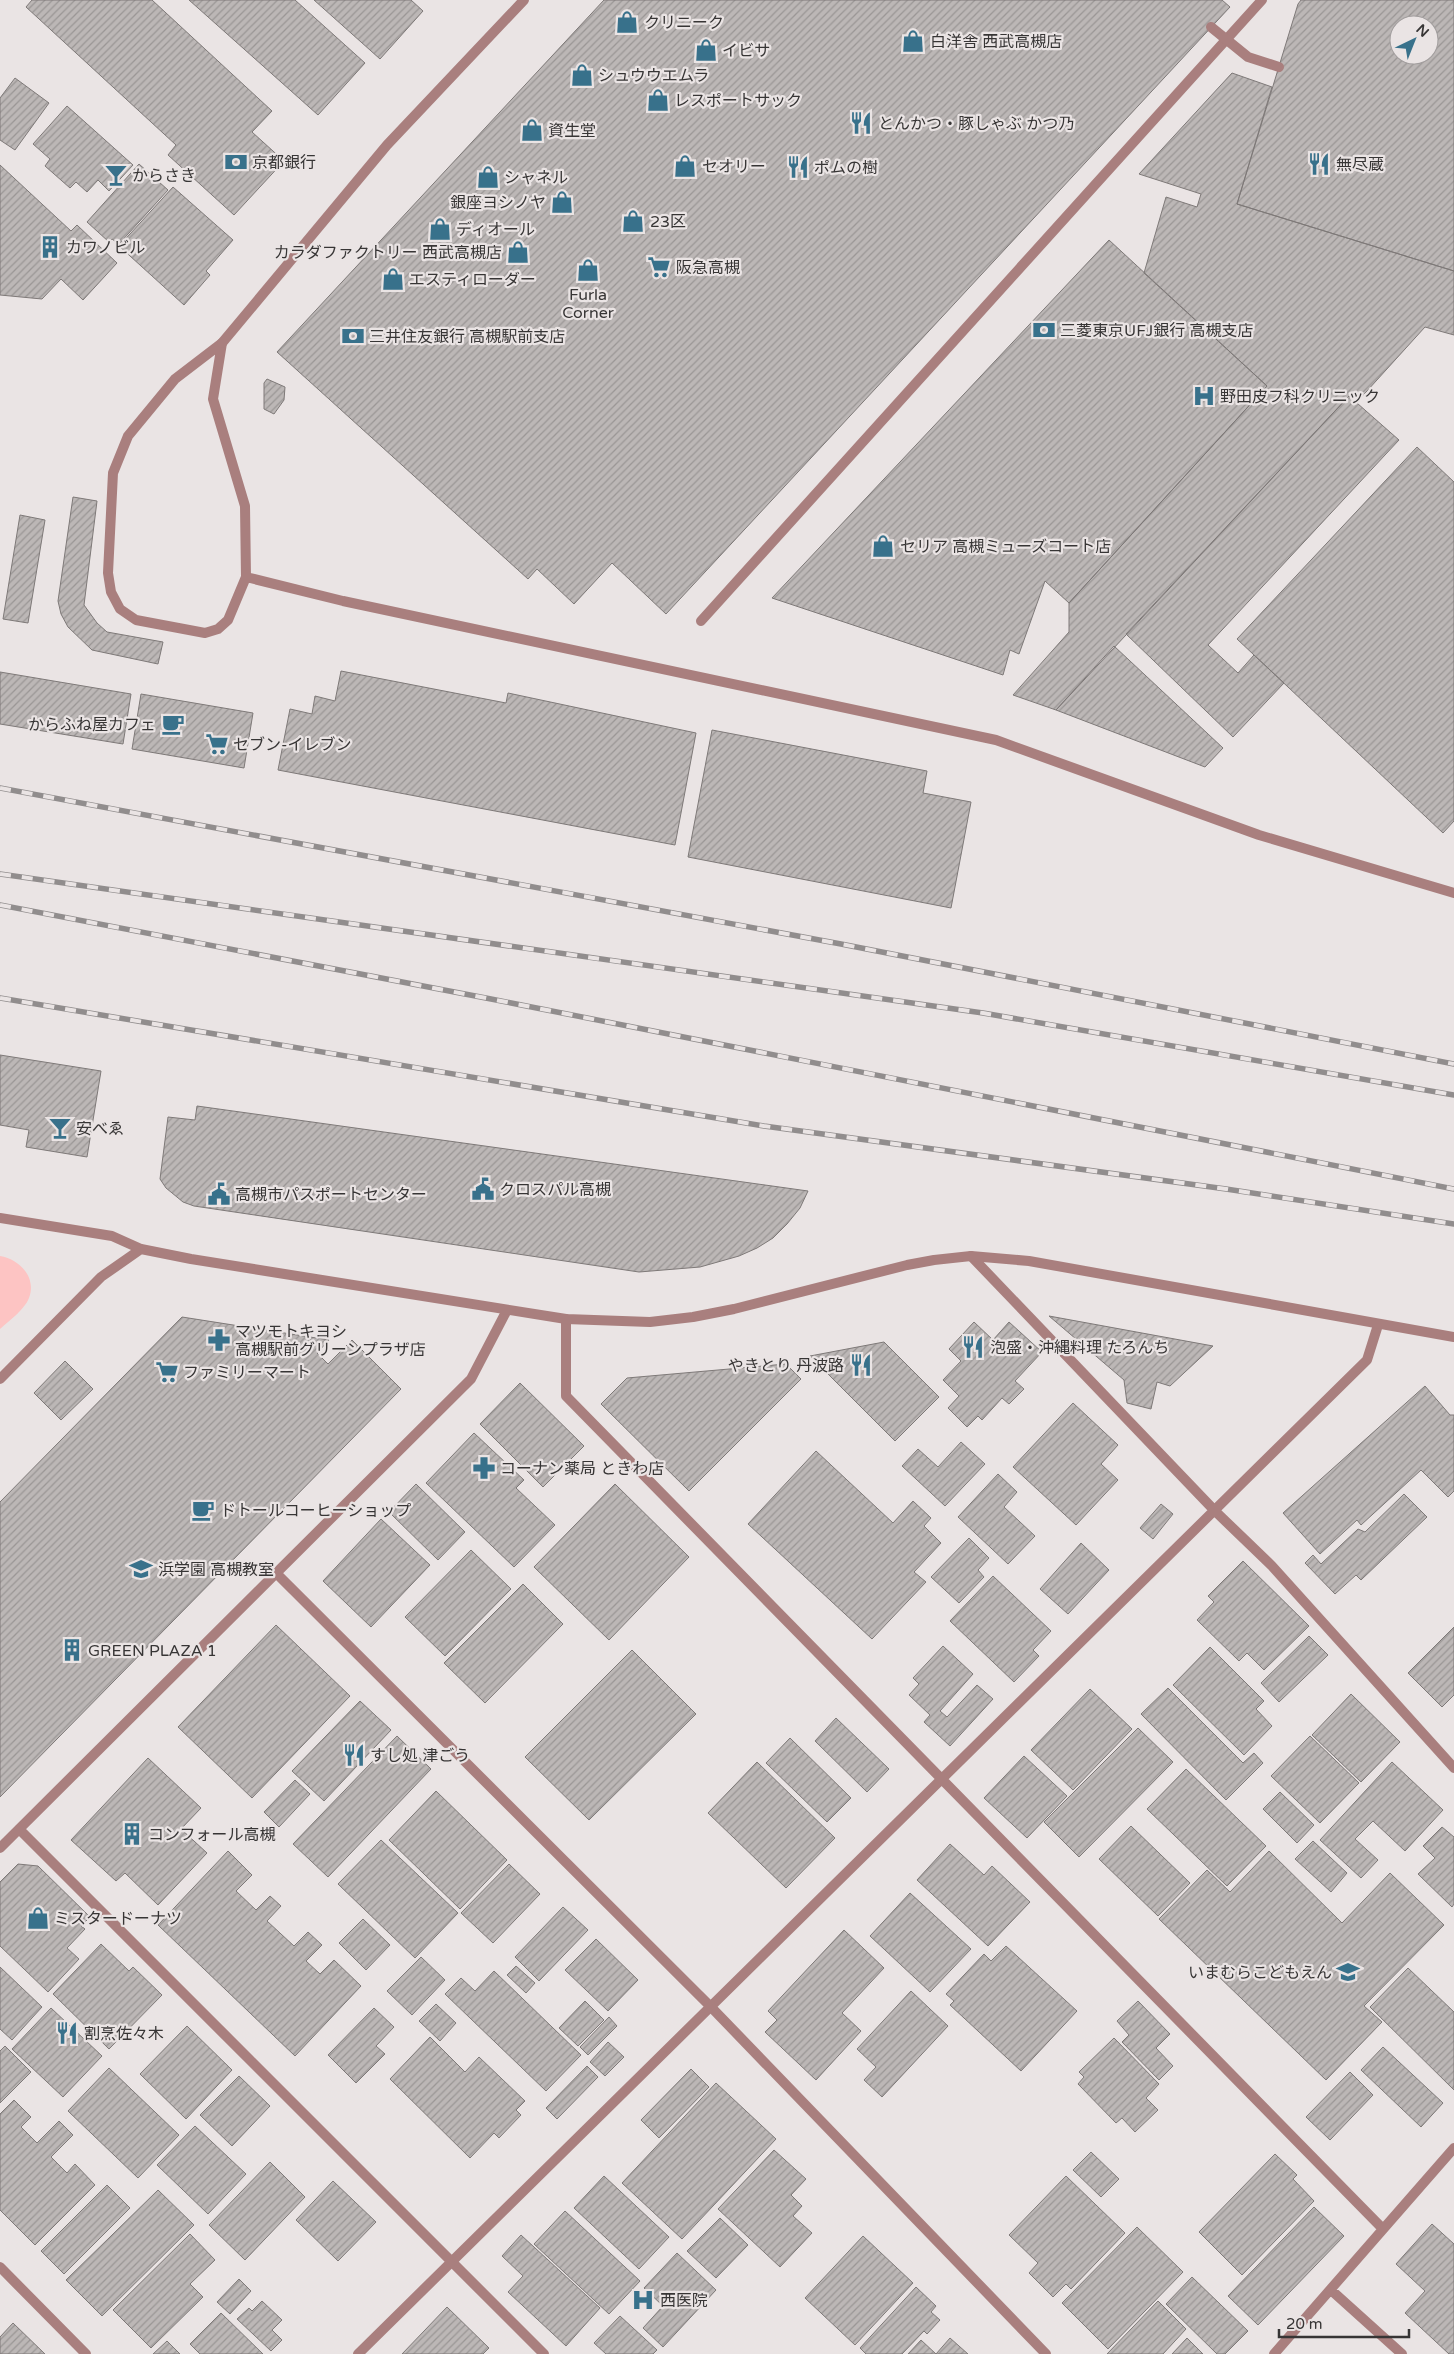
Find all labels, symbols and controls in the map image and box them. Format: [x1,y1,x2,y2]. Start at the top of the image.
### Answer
shop icon: クリニーク [614,9,640,35]
place label: クリニーク [644,13,724,33]
north arrow [1389,15,1439,65]
text: N [1413,21,1432,41]
shop icon: 白洋舎 西武高槻店 [900,28,926,54]
place label: 白洋舎 西武高槻店 [930,32,1062,52]
shop icon: イビサ [693,37,719,63]
place label: イビサ [722,41,770,61]
shop icon: シュウウエムラ [569,62,595,88]
place label: シュウウエムラ [598,66,709,86]
shop icon: レスポートサック [645,87,671,113]
place label: レスポートサック [674,91,802,111]
restaurant icon: とんかつ・豚しゃぶ かつ乃 [848,110,874,136]
place label: とんかつ・豚しゃぶ かつ乃 [878,114,1074,134]
shop icon: 資生堂 [519,117,545,143]
place label: 資生堂 [548,121,596,141]
bank icon: 京都銀行 [223,149,249,175]
restaurant icon: 無尽蔵 [1306,151,1332,177]
place label: 京都銀行 [252,153,316,173]
shop icon: セオリー [672,153,698,179]
restaurant icon: ポムの樹 [785,154,811,180]
place label: 無尽蔵 [1336,155,1384,175]
place label: セオリー [702,157,766,177]
place label: ポムの樹 [814,158,878,178]
bar icon: からさき [103,162,129,188]
shop icon: シャネル [475,164,501,190]
place label: からさき [132,166,196,186]
place label: シャネル [504,168,568,188]
shop icon: 銀座ヨシノヤ [549,189,575,215]
place label: 銀座ヨシノヤ [450,193,546,213]
shop icon: 23区 [620,208,646,234]
place label: 23区 [650,212,686,232]
shop icon: ディオール [427,216,453,242]
place label: ディオール [456,220,535,240]
building icon: カワノビル [37,234,63,260]
place label: カワノビル [66,238,145,258]
shop icon: カラダファクトリー 西武高槻店 [505,239,531,265]
place label: カラダファクトリー 西武高槻店 [274,243,502,263]
supermarket icon: 阪急高槻 [646,254,672,280]
shop icon: Furla Corner [575,257,601,283]
place label: 阪急高槻 [676,258,740,278]
shop icon: エスティローダー [380,266,406,292]
place label: エスティローダー [409,270,536,290]
place label: Furla Corner [562,285,615,323]
bank icon: 三菱東京UFJ銀行 高槻支店 [1031,317,1057,343]
place label: 三菱東京UFJ銀行 高槻支店 [1060,321,1253,341]
bank icon: 三井住友銀行 高槻駅前支店 [340,323,366,349]
place label: 三井住友銀行 高槻駅前支店 [369,327,565,347]
hospital icon: 野田皮フ科クリニック [1191,383,1217,409]
place label: 野田皮フ科クリニック [1220,387,1380,407]
shop icon: セリア 高槻ミューズコート店 [870,533,896,559]
place label: セリア 高槻ミューズコート店 [900,537,1111,557]
cafe icon: からふね屋カフェ [160,711,186,737]
place label: からふね屋カフェ [28,715,156,735]
supermarket icon: セブン-イレブン [204,731,230,757]
place label: セブン-イレブン [233,735,352,755]
bar icon: 安べゑ [47,1115,73,1141]
place label: 安べゑ [76,1119,124,1139]
public building icon: クロスパル高槻 [470,1176,496,1202]
place label: クロスパル高槻 [499,1180,611,1200]
public building icon: 高槻市パスポートセンター [206,1181,232,1207]
place label: 高槻市パスポートセンター [235,1185,427,1205]
place label: マツモトキヨシ 高槻駅前グリーンプラザ店 [235,1322,426,1360]
pharmacy icon: マツモトキヨシ 高槻駅前グリーンプラザ店 [206,1327,232,1353]
restaurant icon: 泡盛・沖縄料理 たろんち [960,1334,986,1360]
place label: 泡盛・沖縄料理 たろんち [990,1338,1169,1358]
restaurant icon: やきとり 丹波路 [848,1352,874,1378]
place label: やきとり 丹波路 [728,1356,844,1376]
supermarket icon: ファミリーマート [154,1359,180,1385]
place label: ファミリーマート [183,1363,311,1383]
pharmacy icon: コーナン薬局 ときわ店 [471,1455,497,1481]
place label: コーナン薬局 ときわ店 [500,1459,664,1479]
cafe icon: ドトールコーヒーショップ [190,1497,216,1523]
place label: ドトールコーヒーショップ [220,1501,411,1521]
school or university icon: 浜学園 高槻教室 [128,1556,154,1582]
place label: 浜学園 高槻教室 [158,1560,274,1580]
building icon: GREEN PLAZA 1 [59,1637,85,1663]
place label: GREEN PLAZA 1 [88,1641,217,1661]
restaurant icon: すし処 津ごう [341,1742,367,1768]
place label: すし処 津ごう [370,1746,470,1766]
building icon: コンフォール高槻 [119,1821,145,1847]
place label: コンフォール高槻 [148,1825,276,1845]
shop icon: ミスタードーナツ [25,1905,51,1931]
place label: ミスタードーナツ [54,1909,182,1929]
school or university icon: いまむらこどもえん [1335,1959,1361,1985]
place label: いまむらこどもえん [1188,1963,1332,1983]
restaurant icon: 割烹佐々木 [54,2020,80,2046]
place label: 割烹佐々木 [84,2024,164,2044]
hospital icon: 西医院 [630,2287,656,2313]
place label: 西医院 [660,2291,708,2311]
scale bar [1279,2306,1409,2338]
text: 20 m [1286,2315,1323,2333]

